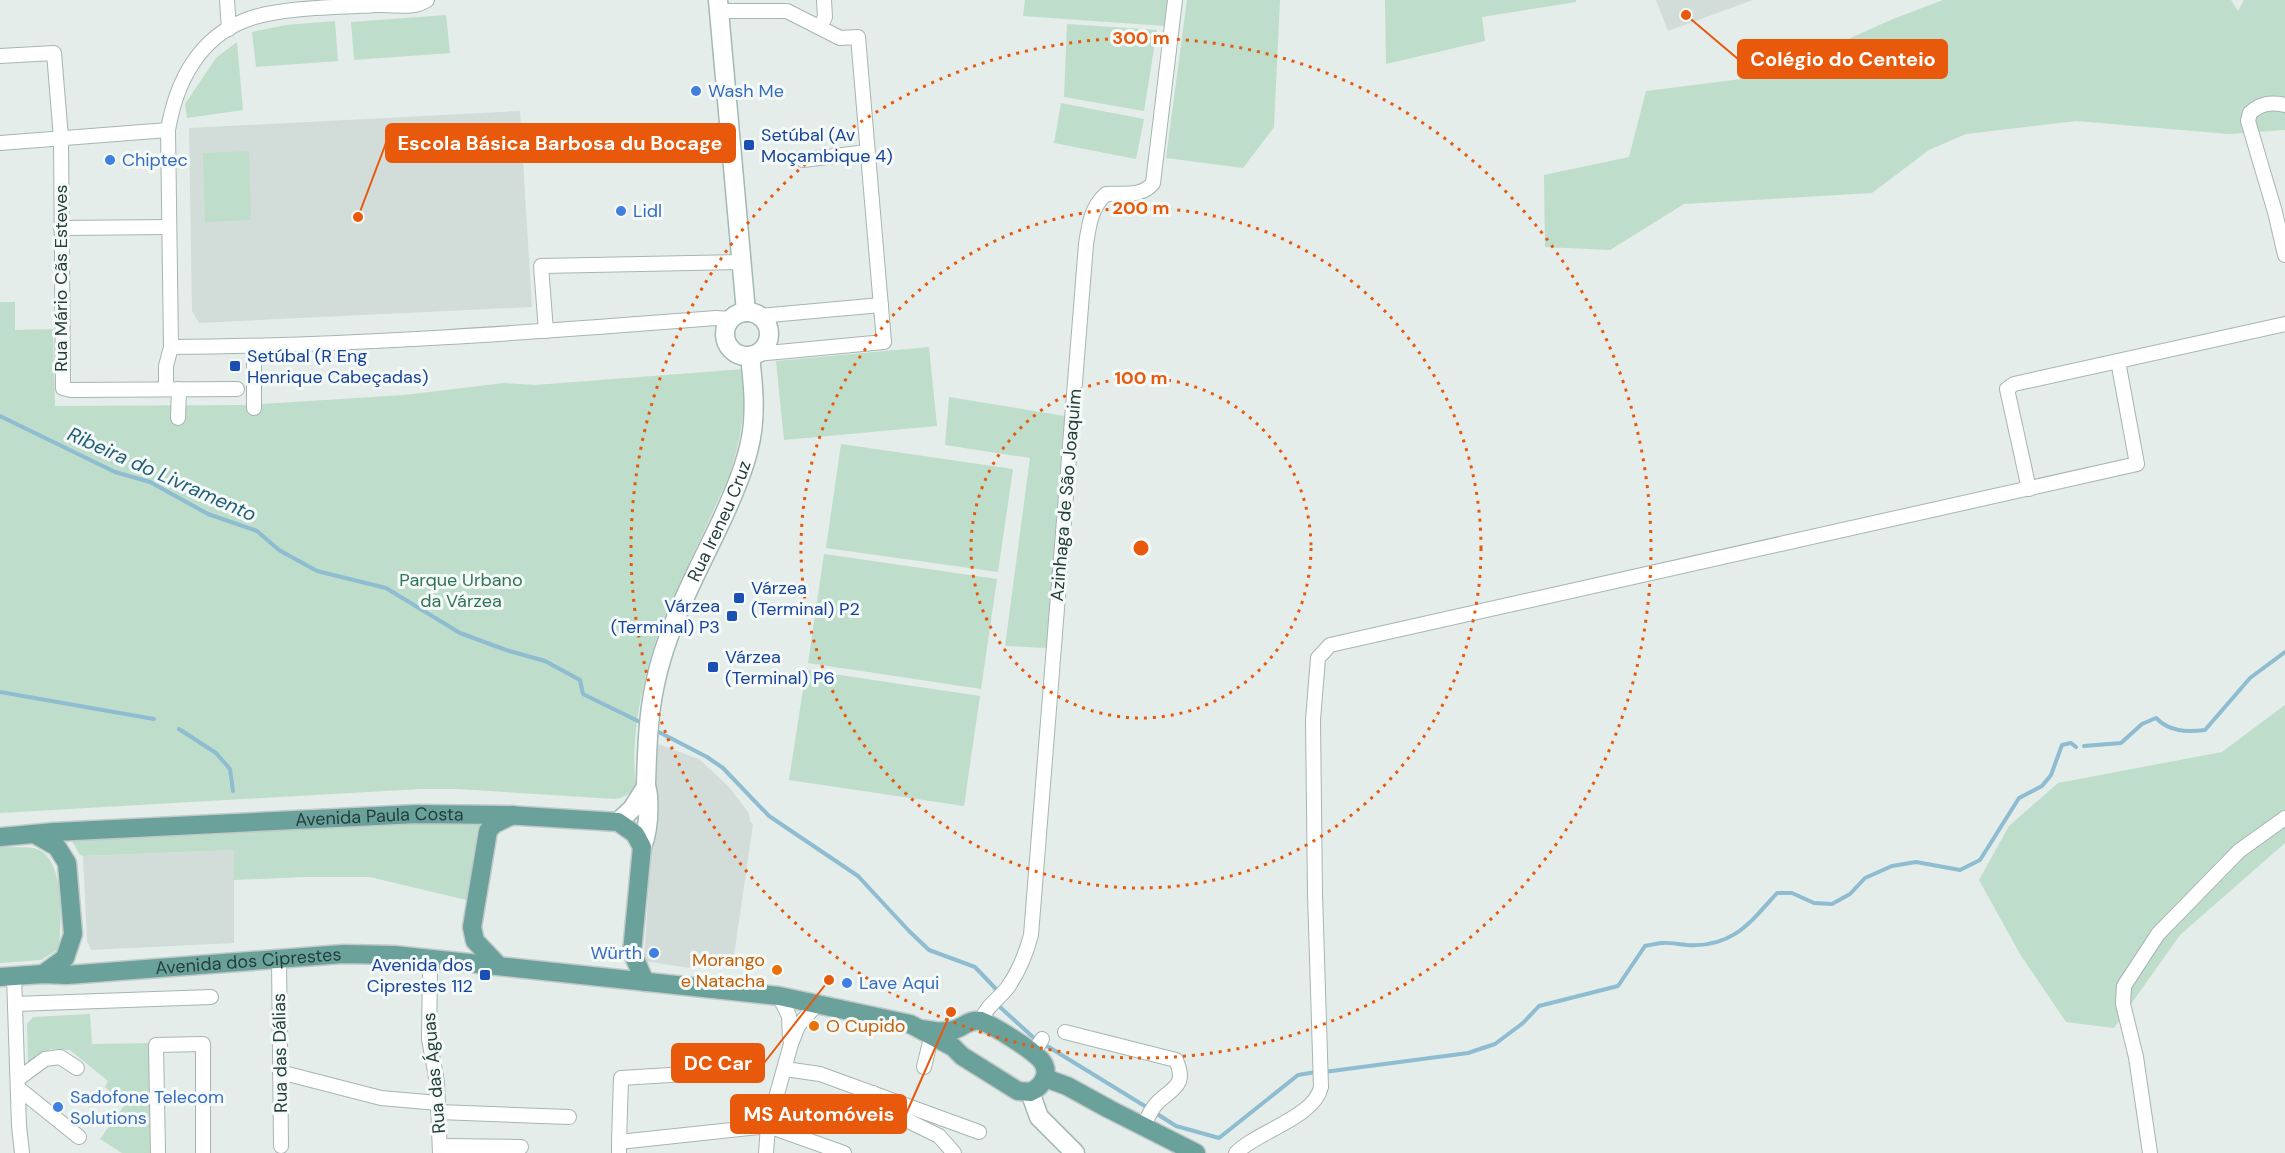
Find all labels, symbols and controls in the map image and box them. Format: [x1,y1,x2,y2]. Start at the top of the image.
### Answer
text: 300 m [1112,26,1170,50]
callout: Colégio do Centeio [1738,40,1947,78]
text: Colégio do Centeio [1750,46,1936,72]
place label: Wash Me [708,79,784,103]
marker: Wash Me [689,84,703,98]
place label: Setúbal (Av Moçambique 4) [761,123,893,168]
callout: Escola Básica Barbosa du Bocage [386,124,735,162]
text: Escola Básica Barbosa du Bocage [397,130,723,156]
marker: Setúbal (Av Moçambique 4) [742,138,756,152]
place label: Chiptec [122,148,188,172]
marker: Chiptec [103,153,117,167]
street label: Rua Mário Cãs Esteves [49,184,73,372]
text: 200 m [1113,196,1169,220]
place label: Lidl [633,199,662,223]
marker: Lidl [614,204,628,218]
place label: Setúbal (R Eng Henrique Cabeçadas) [247,344,428,389]
marker: Setúbal (R Eng Henrique Cabeçadas) [228,359,242,373]
text: 100 m [1114,366,1168,390]
street label: Azinhaga de São Joaquim [1045,388,1087,602]
water label: Ribeira do Livramento [64,421,261,527]
street label: Rua Ireneu Cruz [682,458,757,586]
centre of rings [1131,538,1151,558]
park label: Parque Urbano da Várzea [399,568,523,613]
place label: Várzea (Terminal) P2 [751,576,860,621]
marker: Várzea (Terminal) P2 [732,591,746,605]
place label: Várzea (Terminal) P3 [611,594,720,639]
marker: Várzea (Terminal) P3 [725,609,739,623]
place label: Várzea (Terminal) P6 [725,645,835,690]
marker: Várzea (Terminal) P6 [706,660,720,674]
street label: Avenida Paula Costa [295,802,464,832]
place label: Würth [590,941,642,965]
street label: Avenida dos Ciprestes [154,942,342,980]
marker: Würth [647,946,661,960]
place label: Morango e Natacha [681,948,765,993]
place label: Avenida dos Ciprestes 112 [367,953,473,998]
marker: Morango e Natacha [770,963,784,977]
marker: Avenida dos Ciprestes 112 [478,968,492,982]
place label: Lave Aqui [859,971,939,995]
marker: Lave Aqui [840,976,854,990]
street label: Rua das Dálias [267,993,293,1113]
street label: Rua das Águas [417,1011,451,1135]
place label: O Cupido [826,1014,906,1038]
marker: O Cupido [807,1019,821,1033]
callout: DC Car [672,1044,764,1082]
text: DC Car [684,1050,752,1076]
place label: Sadofone Telecom Solutions [70,1085,224,1130]
callout: MS Automóveis [731,1095,906,1133]
marker: Sadofone Telecom Solutions [51,1100,65,1114]
text: MS Automóveis [744,1101,894,1127]

